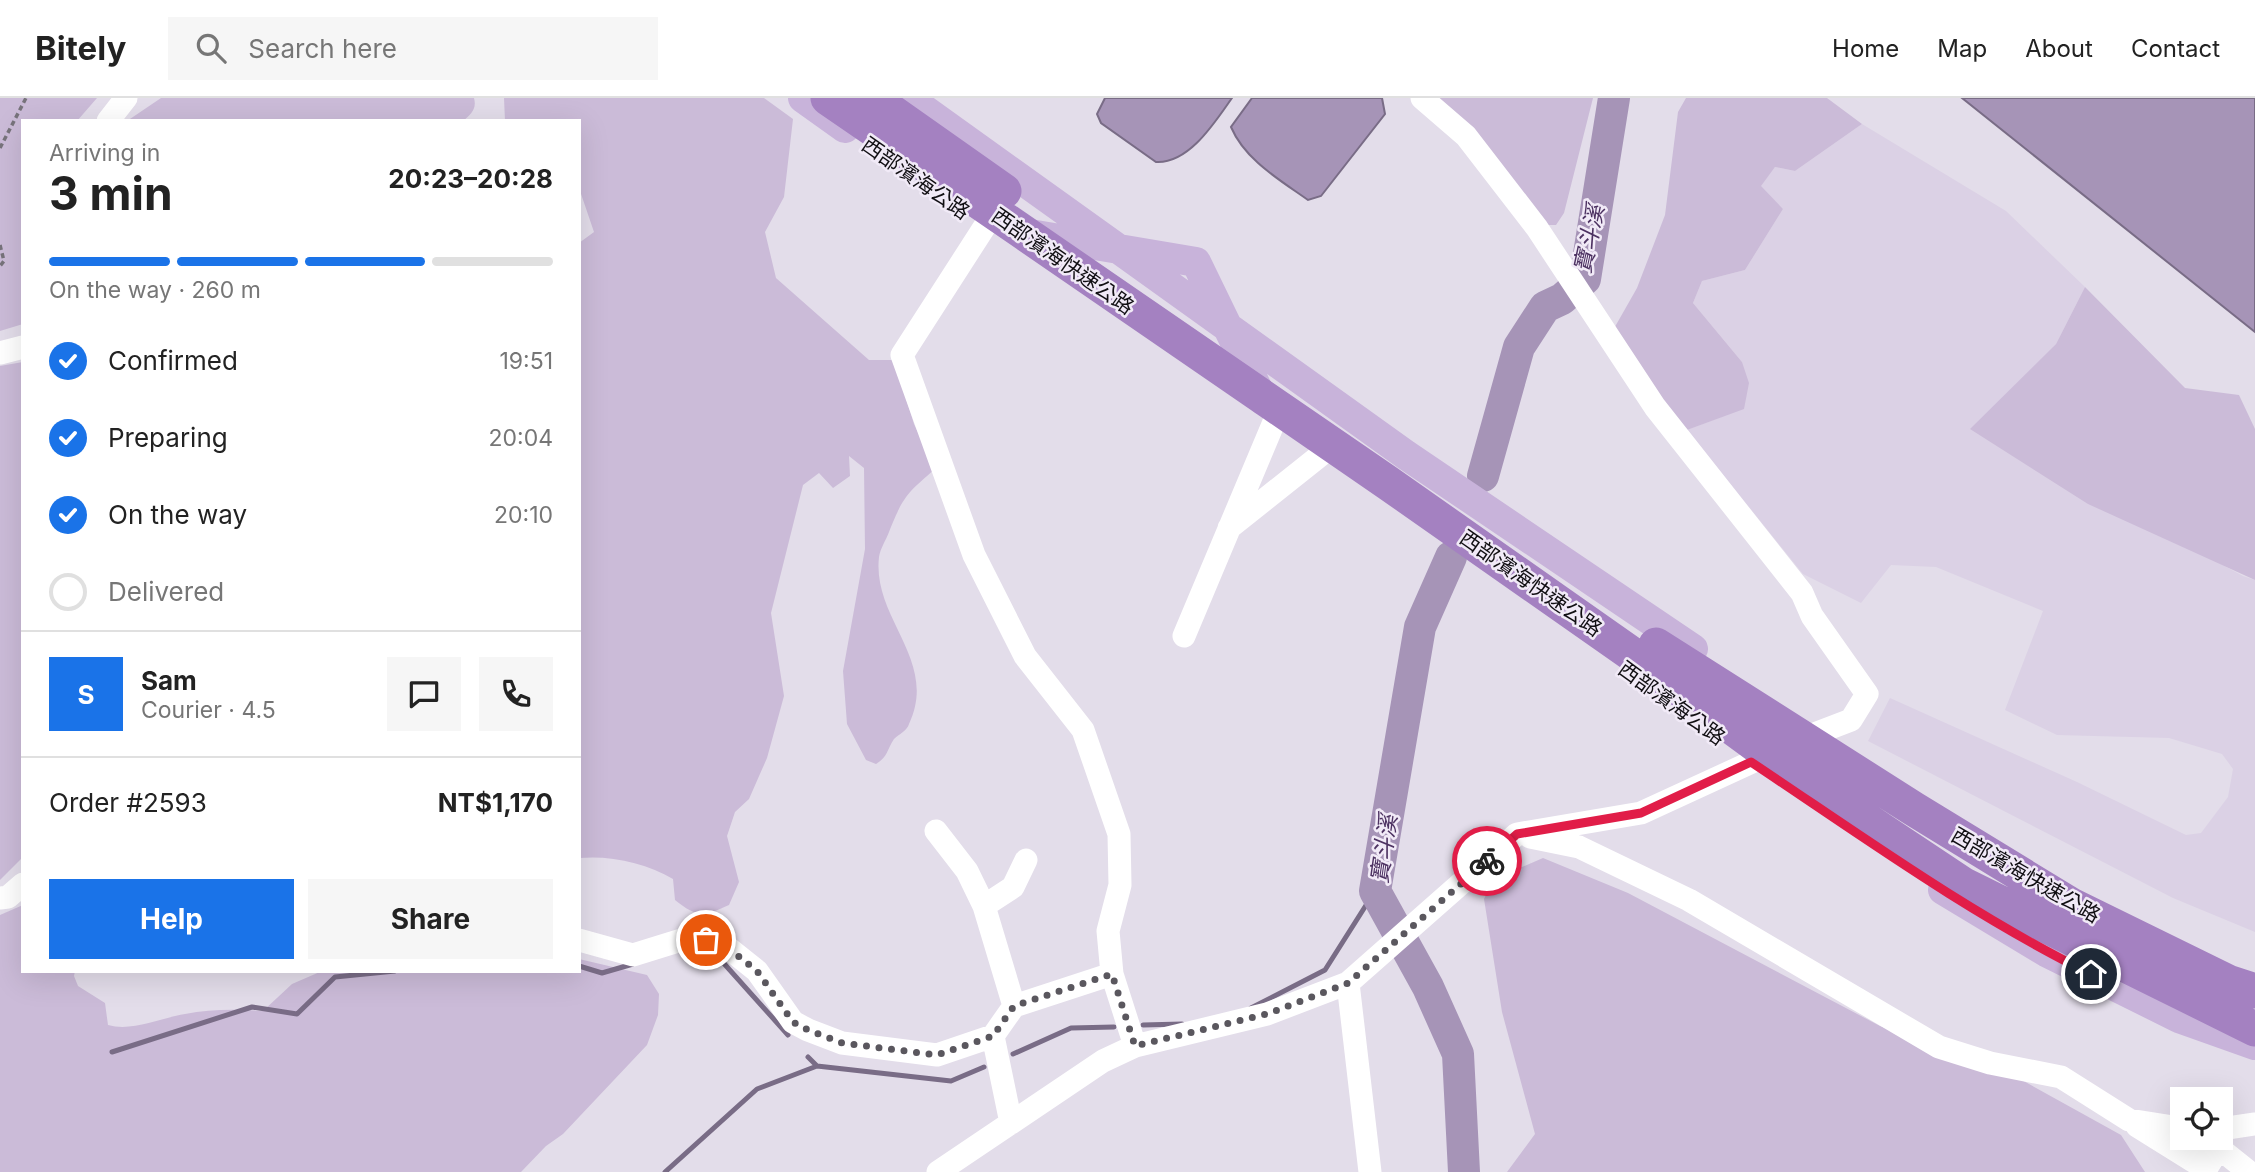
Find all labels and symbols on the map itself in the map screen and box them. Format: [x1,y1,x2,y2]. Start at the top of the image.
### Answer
street label: 西部濱海公路 [857,132,975,224]
water label: 寶斗溪 [1568,199,1610,276]
street label: 西部濱海快速公路 [987,203,1139,319]
street label: 西部濱海快速公路 [1455,525,1607,641]
street label: 西部濱海公路 [1614,656,1730,750]
water label: 寶斗溪 [1365,810,1403,885]
street label: 西部濱海快速公路 [1947,822,2105,928]
courier [1452,826,1522,896]
pin [676,910,736,970]
pin [2061,944,2121,1004]

